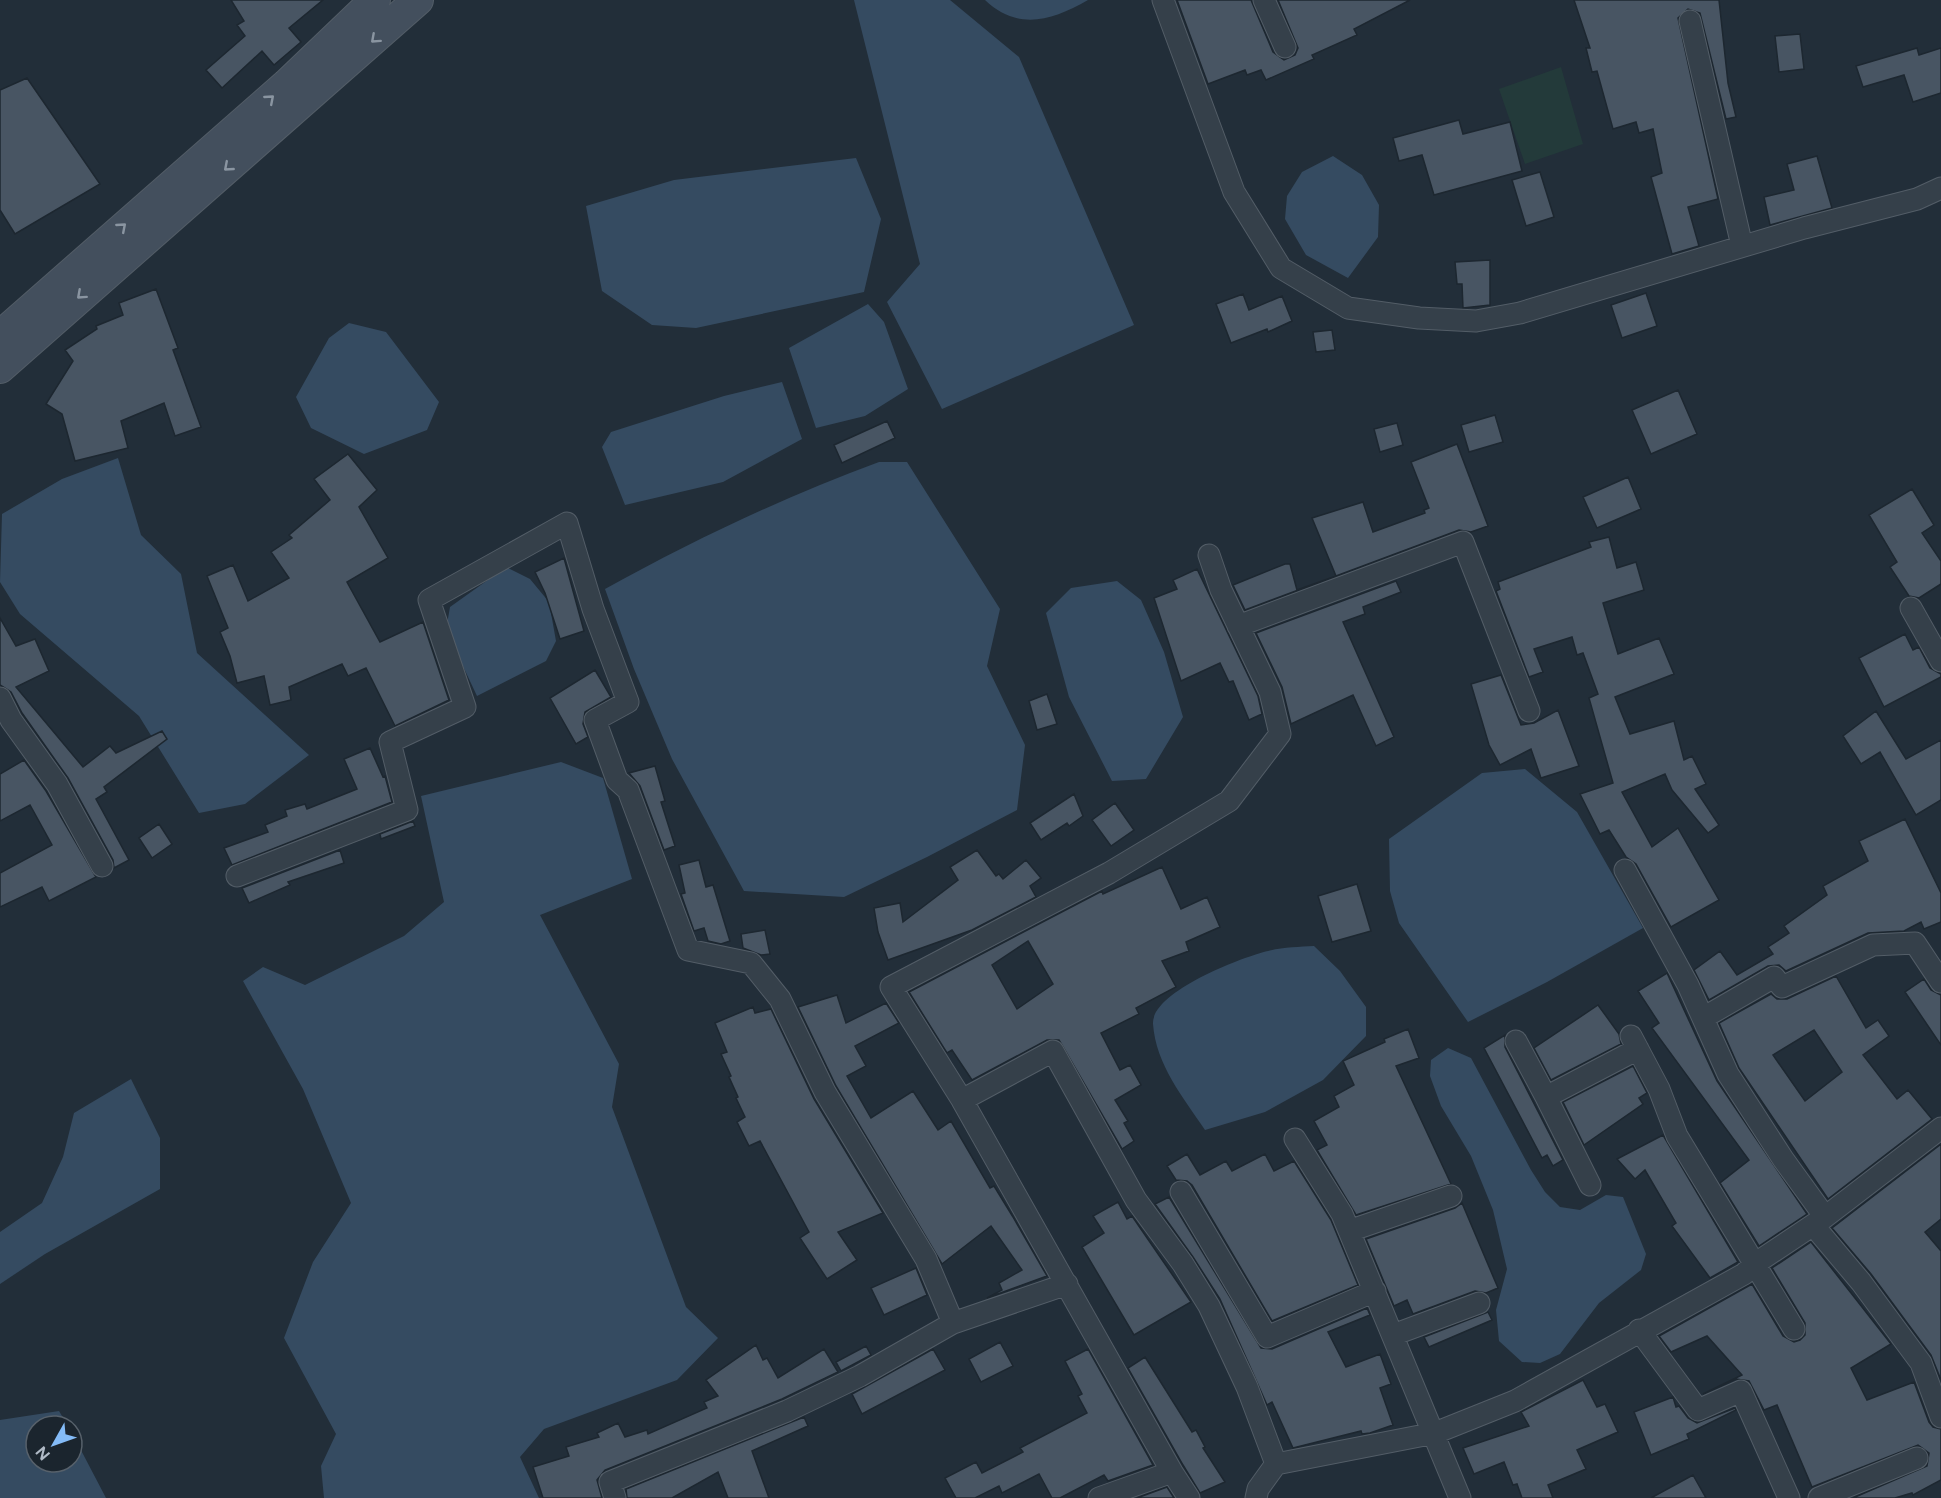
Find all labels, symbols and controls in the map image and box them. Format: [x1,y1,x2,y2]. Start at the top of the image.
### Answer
one-way arrow [371,32,381,43]
one-way arrow [263,95,274,106]
one-way arrow [224,160,235,171]
one-way arrow [115,223,126,234]
one-way arrow [77,288,88,299]
north arrow [24,1414,84,1474]
text: N [32,1442,54,1464]

